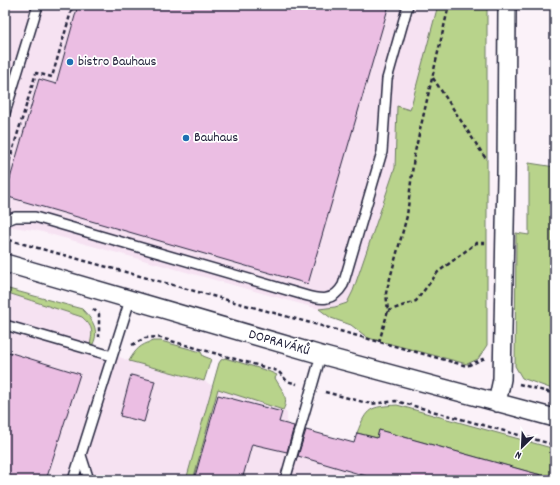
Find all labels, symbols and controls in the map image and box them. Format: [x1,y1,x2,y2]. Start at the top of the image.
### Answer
place label: bistro Bauhaus [78,52,157,72]
marker: bistro Bauhaus [65,57,75,67]
place label: Bauhaus [194,128,238,148]
marker: Bauhaus [181,133,191,143]
street label: DOPRAVÁKŮ [246,325,312,361]
north arrow [502,427,542,467]
text: N [512,446,524,463]

